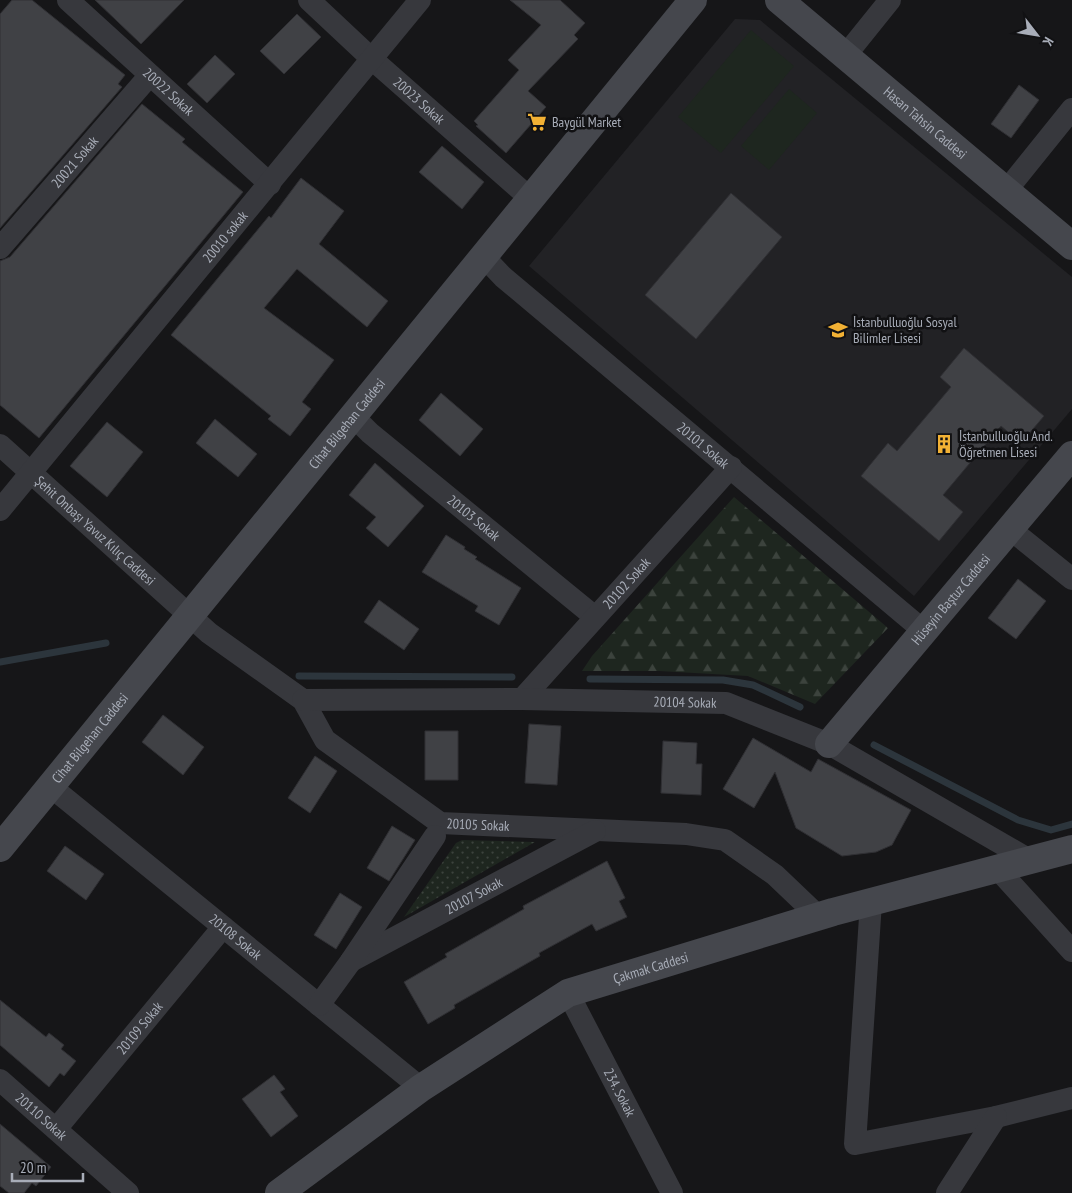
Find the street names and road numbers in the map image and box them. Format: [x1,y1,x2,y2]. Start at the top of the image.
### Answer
street label: 20022 Sokak [139,64,198,120]
street label: 20023 Sokak [389,73,449,128]
street label: Hasan Tahsin Caddesi [880,83,971,163]
street label: 20021 Sokak [47,132,103,192]
street label: 20010 sokak [198,207,252,266]
street label: Cihat Bilgehan Caddesi [305,375,389,472]
street label: 20101 Sokak [673,418,733,473]
street label: Şehit Onbaşı Yavuz Kılıç Caddesi [31,472,159,589]
street label: 20103 Sokak [444,491,504,545]
street label: Hüseyin Baştuz Caddesi [907,550,994,649]
street label: 20102 Sokak [599,553,655,613]
street label: Cihat Bilgehan Caddesi [48,689,132,787]
street label: 20104 Sokak [653,693,717,712]
street label: 20105 Sokak [446,814,510,835]
street label: 20107 Sokak [442,873,506,918]
street label: 20108 Sokak [205,910,266,964]
street label: Çakmak Caddesi [611,948,690,988]
street label: 20109 Sokak [112,998,167,1058]
street label: 234. Sokak [600,1065,640,1120]
street label: 20110 Sokak [12,1089,71,1144]

